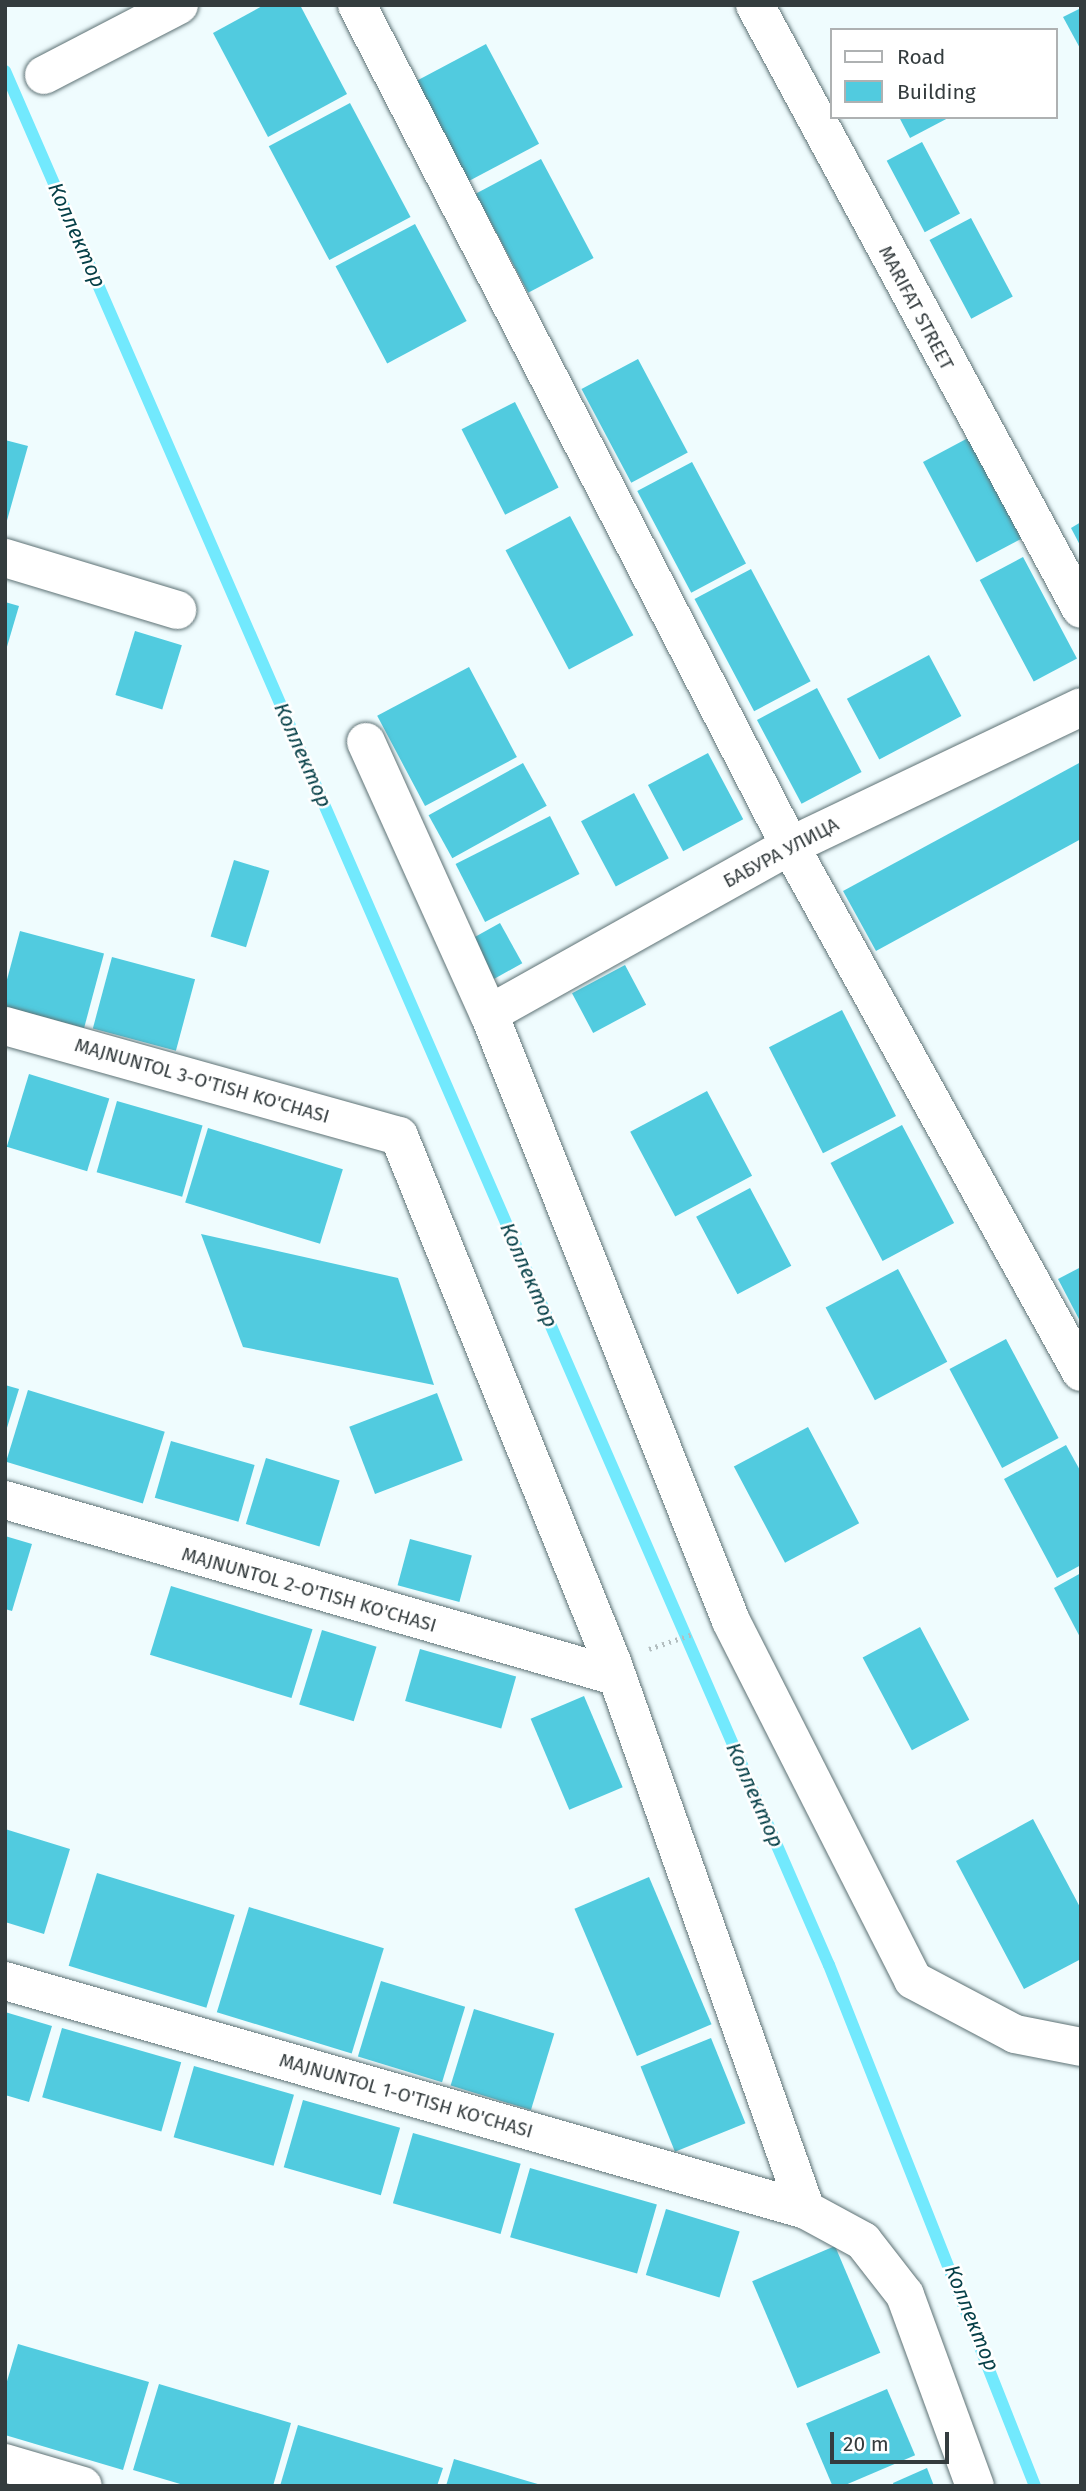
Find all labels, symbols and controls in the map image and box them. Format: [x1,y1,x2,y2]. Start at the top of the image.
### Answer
legend [830,28,1058,119]
text: Road [897,44,945,70]
text: Building [897,79,976,105]
water label: Коллектор [43,179,111,291]
street label: MARIFAT STREET [874,242,958,374]
water label: Коллектор [269,699,337,811]
street label: БАБУРА УЛИЦА [719,813,843,893]
street label: MAJNUNTOL 3-O'TISH KO'CHASI [72,1034,332,1128]
water label: Коллектор [495,1219,563,1331]
street label: MAJNUNTOL 2-O'TISH KO'CHASI [179,1543,439,1637]
water label: Коллектор [721,1739,789,1851]
street label: MAJNUNTOL 1-O'TISH KO'CHASI [277,2049,535,2143]
water label: Коллектор [939,2261,1005,2375]
scale bar [834,2418,953,2462]
text: 20 m [843,2431,889,2457]

